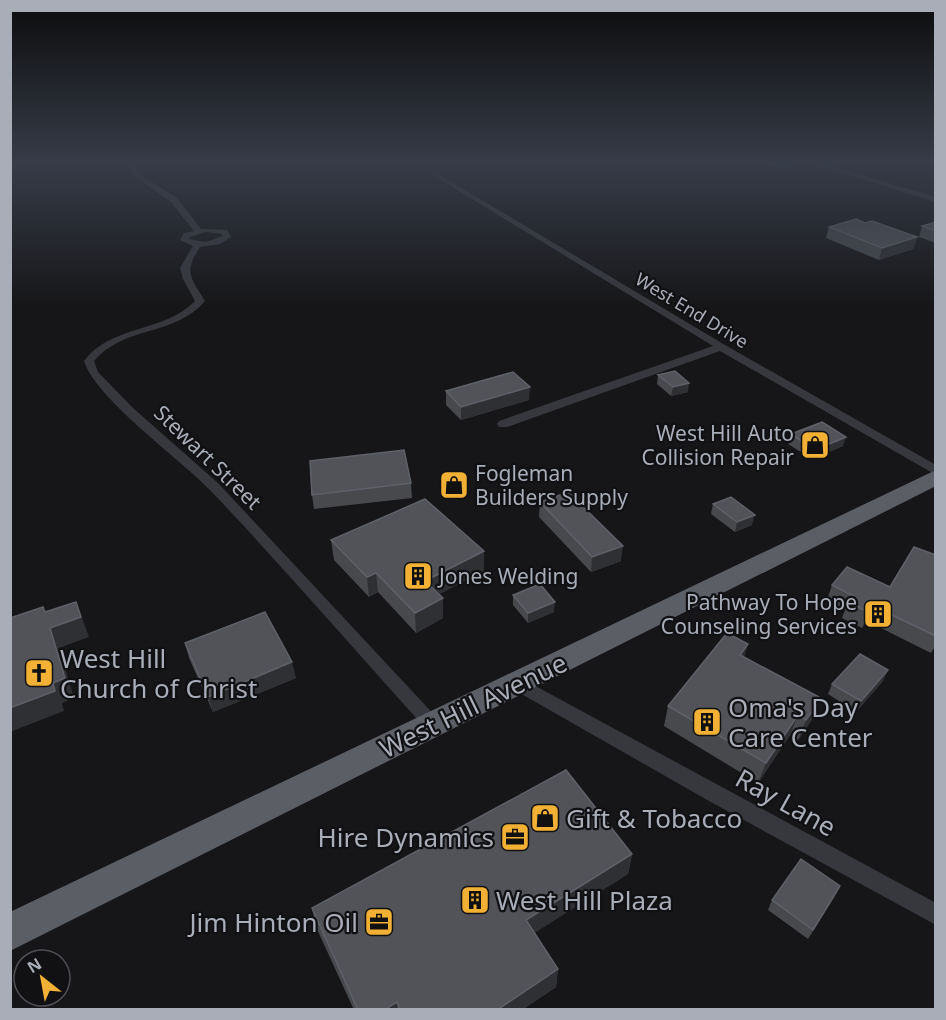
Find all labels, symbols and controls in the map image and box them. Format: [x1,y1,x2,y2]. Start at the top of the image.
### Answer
street label: West End Drive [631,267,753,353]
street label: Stewart Street [148,399,268,516]
place label: West Hill Auto Collision Repair [641,419,794,471]
shop icon: West Hill Auto Collision Repair [799,429,831,461]
place label: Fogleman Builders Supply [475,459,628,511]
shop icon: Fogleman Builders Supply [438,469,470,501]
building icon: Jones Welding [402,560,434,592]
place label: Jones Welding [437,562,578,590]
place label: Pathway To Hope Counseling Services [661,588,857,640]
building icon: Pathway To Hope Counseling Services [862,598,894,630]
place label: West Hill Church of Christ [60,640,257,706]
street label: West Hill Avenue [373,644,573,766]
church icon: West Hill Church of Christ [23,657,55,689]
place label: Oma's Day Care Center [728,689,873,755]
building icon: Oma's Day Care Center [691,706,723,738]
street label: Ray Lane [729,760,843,844]
place label: Gift & Tobacco [566,800,742,836]
shop icon: Gift & Tobacco [529,802,561,834]
place label: Hire Dynamics [318,819,494,855]
office icon: Hire Dynamics [499,821,531,853]
place label: West Hill Plaza [496,882,673,918]
building icon: West Hill Plaza [459,884,491,916]
place label: Jim Hinton Oil [186,904,358,940]
office icon: Jim Hinton Oil [363,906,395,938]
north arrow [12,948,72,1008]
text: N [23,952,46,978]

